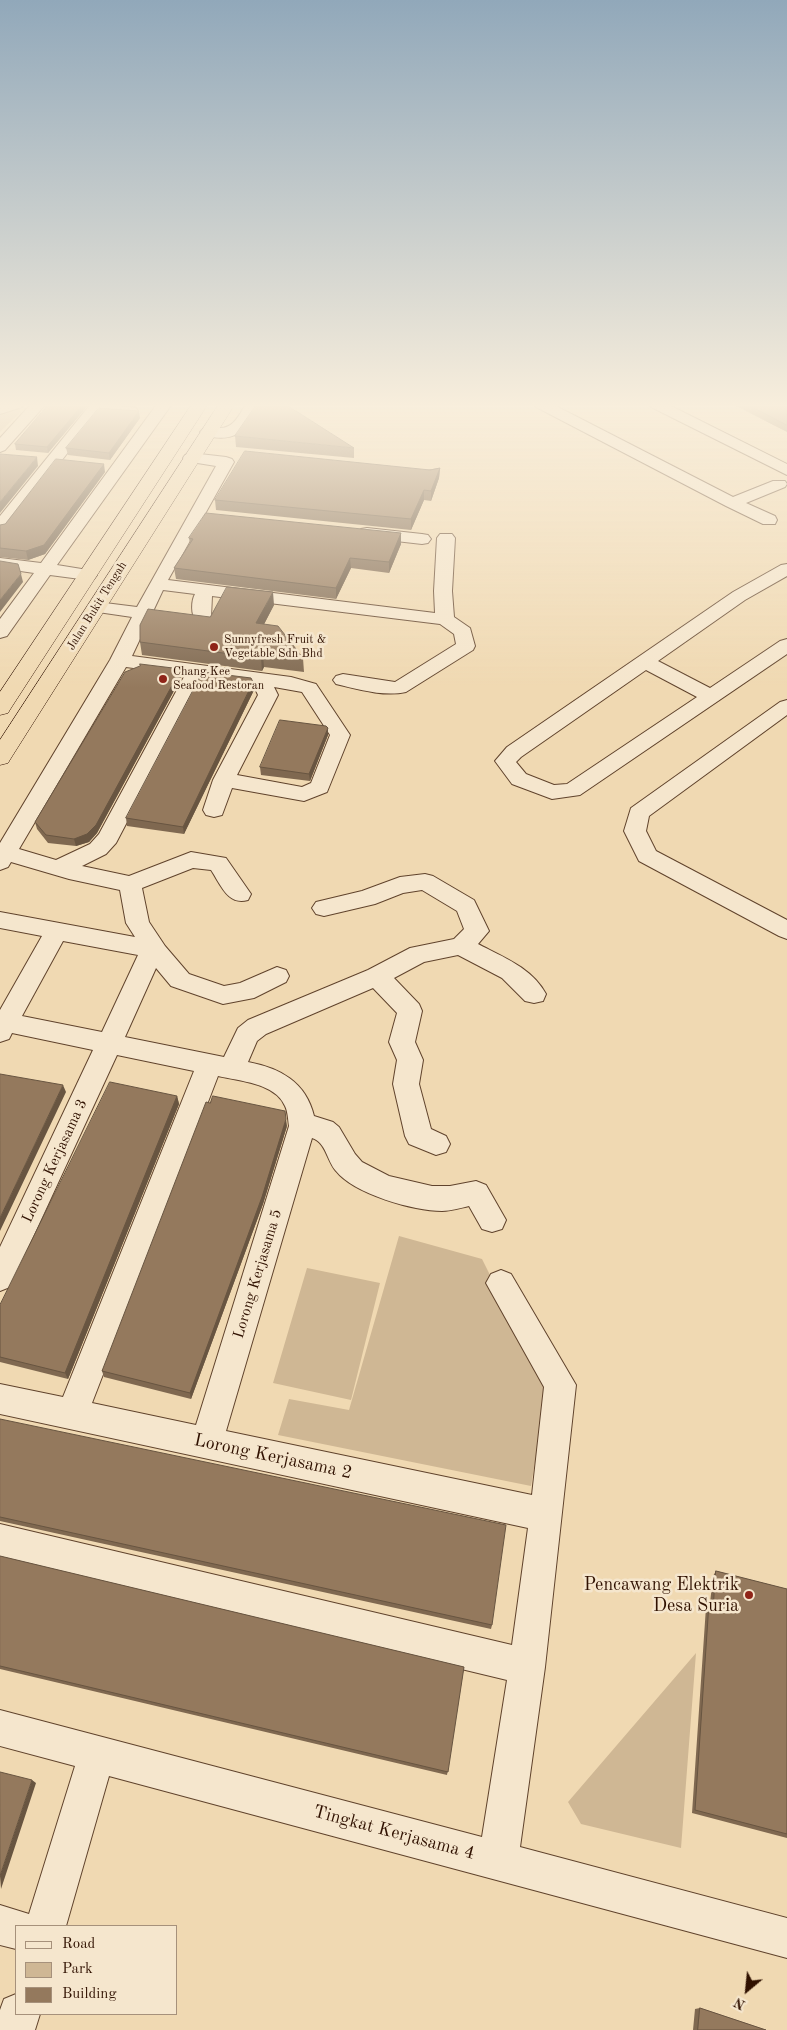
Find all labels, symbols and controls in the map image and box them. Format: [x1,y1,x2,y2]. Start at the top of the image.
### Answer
street label: Jalan Bukit Tengah [64,559,130,653]
place label: Sunnyfresh Fruit & Vegetable Sdn Bhd [224,633,326,661]
marker: Sunnyfresh Fruit & Vegetable Sdn Bhd [208,641,220,653]
place label: Chang Kee Seafood Restoran [173,665,264,693]
marker: Chang Kee Seafood Restoran [157,673,169,685]
street label: Lorong Kerjasama 3 [18,1096,92,1226]
street label: Lorong Kerjasama 5 [230,1207,286,1341]
street label: Lorong Kerjasama 2 [192,1430,354,1484]
place label: Pencawang Elektrik Desa Suria [584,1574,739,1616]
marker: Pencawang Elektrik Desa Suria [743,1589,755,1601]
street label: Tingkat Kerjasama 4 [311,1801,477,1865]
legend [15,1925,178,2015]
text: Road [62,1937,95,1952]
text: Park [62,1962,93,1977]
north arrow [722,1965,772,2015]
text: Building [62,1987,117,2002]
text: N [732,1995,748,2012]

